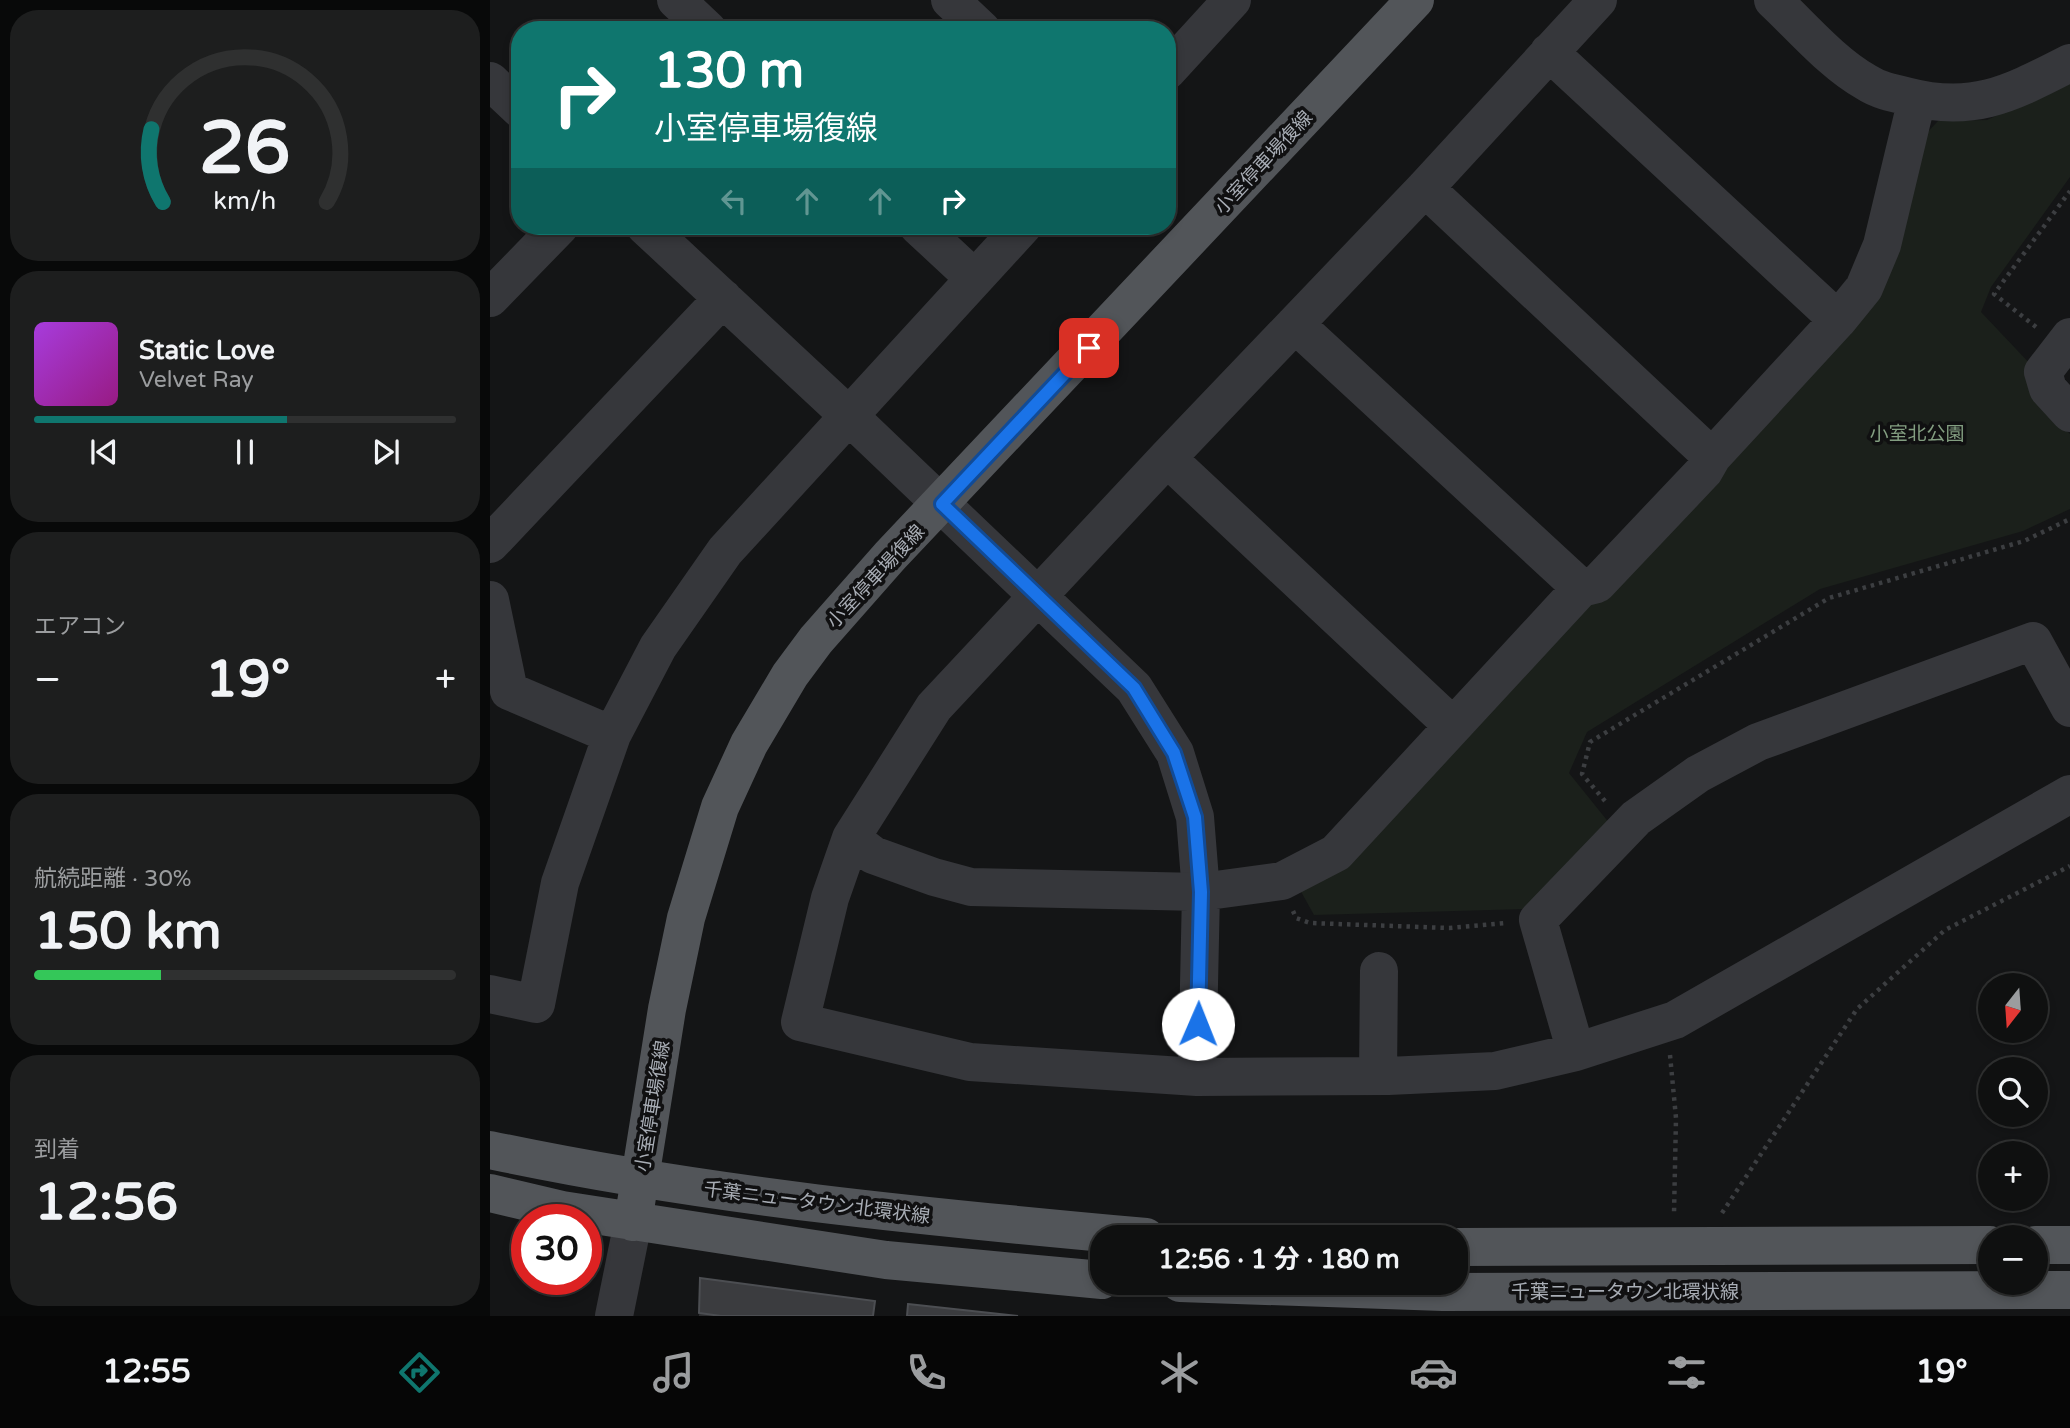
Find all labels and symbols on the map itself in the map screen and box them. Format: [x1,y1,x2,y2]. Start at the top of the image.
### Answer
street label: 小室停車場復線 [1210,107,1317,219]
pin [1059,318,1119,378]
park label: 小室北公園 [1869,423,1965,445]
street label: 小室停車場復線 [822,521,929,633]
north arrow [1978,973,2048,1043]
position arrow [1161,987,1235,1061]
street label: 小室停車場復線 [632,1039,674,1174]
street label: 千葉ニュータウン北環状線 [702,1178,931,1228]
speed limit sign: 30 [511,1204,602,1295]
street label: 千葉ニュータウン北環状線 [1511,1281,1739,1303]

